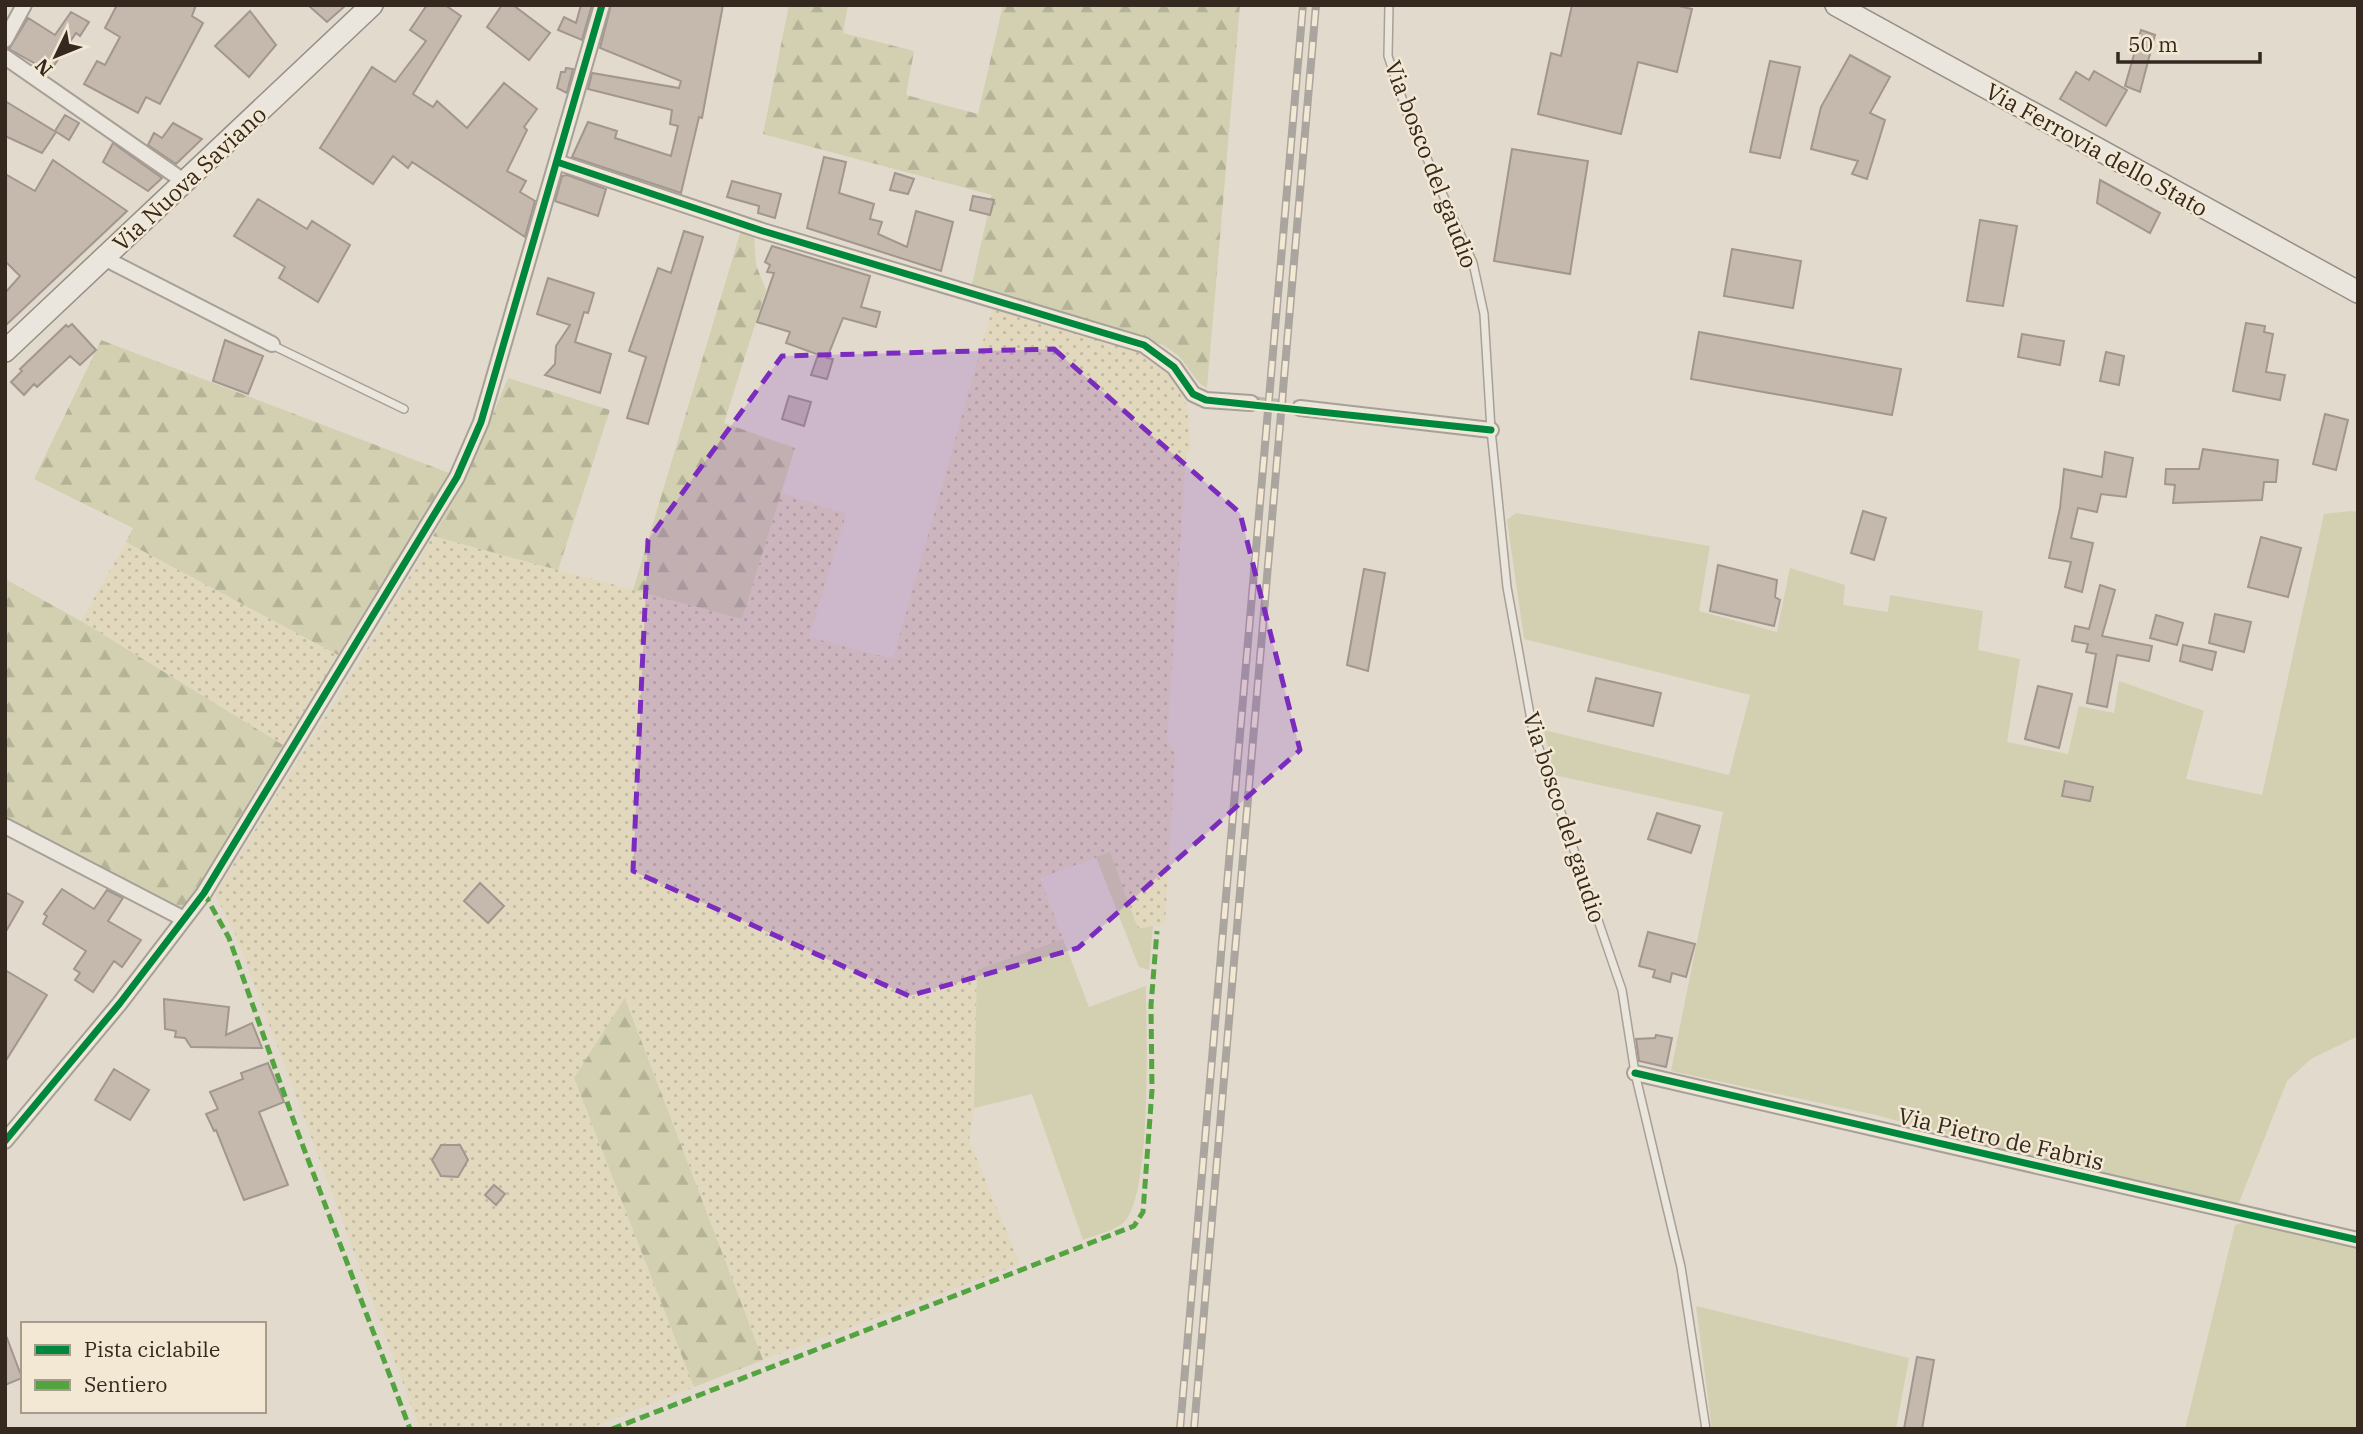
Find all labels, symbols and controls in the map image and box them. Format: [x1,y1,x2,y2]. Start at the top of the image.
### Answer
north arrow [21,21,91,91]
scale bar [2118,21,2260,65]
text: 50 m [2128,30,2178,58]
text: N [30,54,57,81]
street label: Via bosco del gaudio [1379,56,1485,272]
street label: Via Ferrovia dello Stato [1980,75,2214,223]
street label: Via Nuova Saviano [106,99,272,257]
street label: Via bosco del gaudio [1517,708,1613,926]
street label: Via Pietro de Fabris [1895,1100,2107,1176]
legend [21,1322,266,1413]
text: Pista ciclabile [84,1335,220,1363]
text: Sentiero [84,1370,167,1398]

